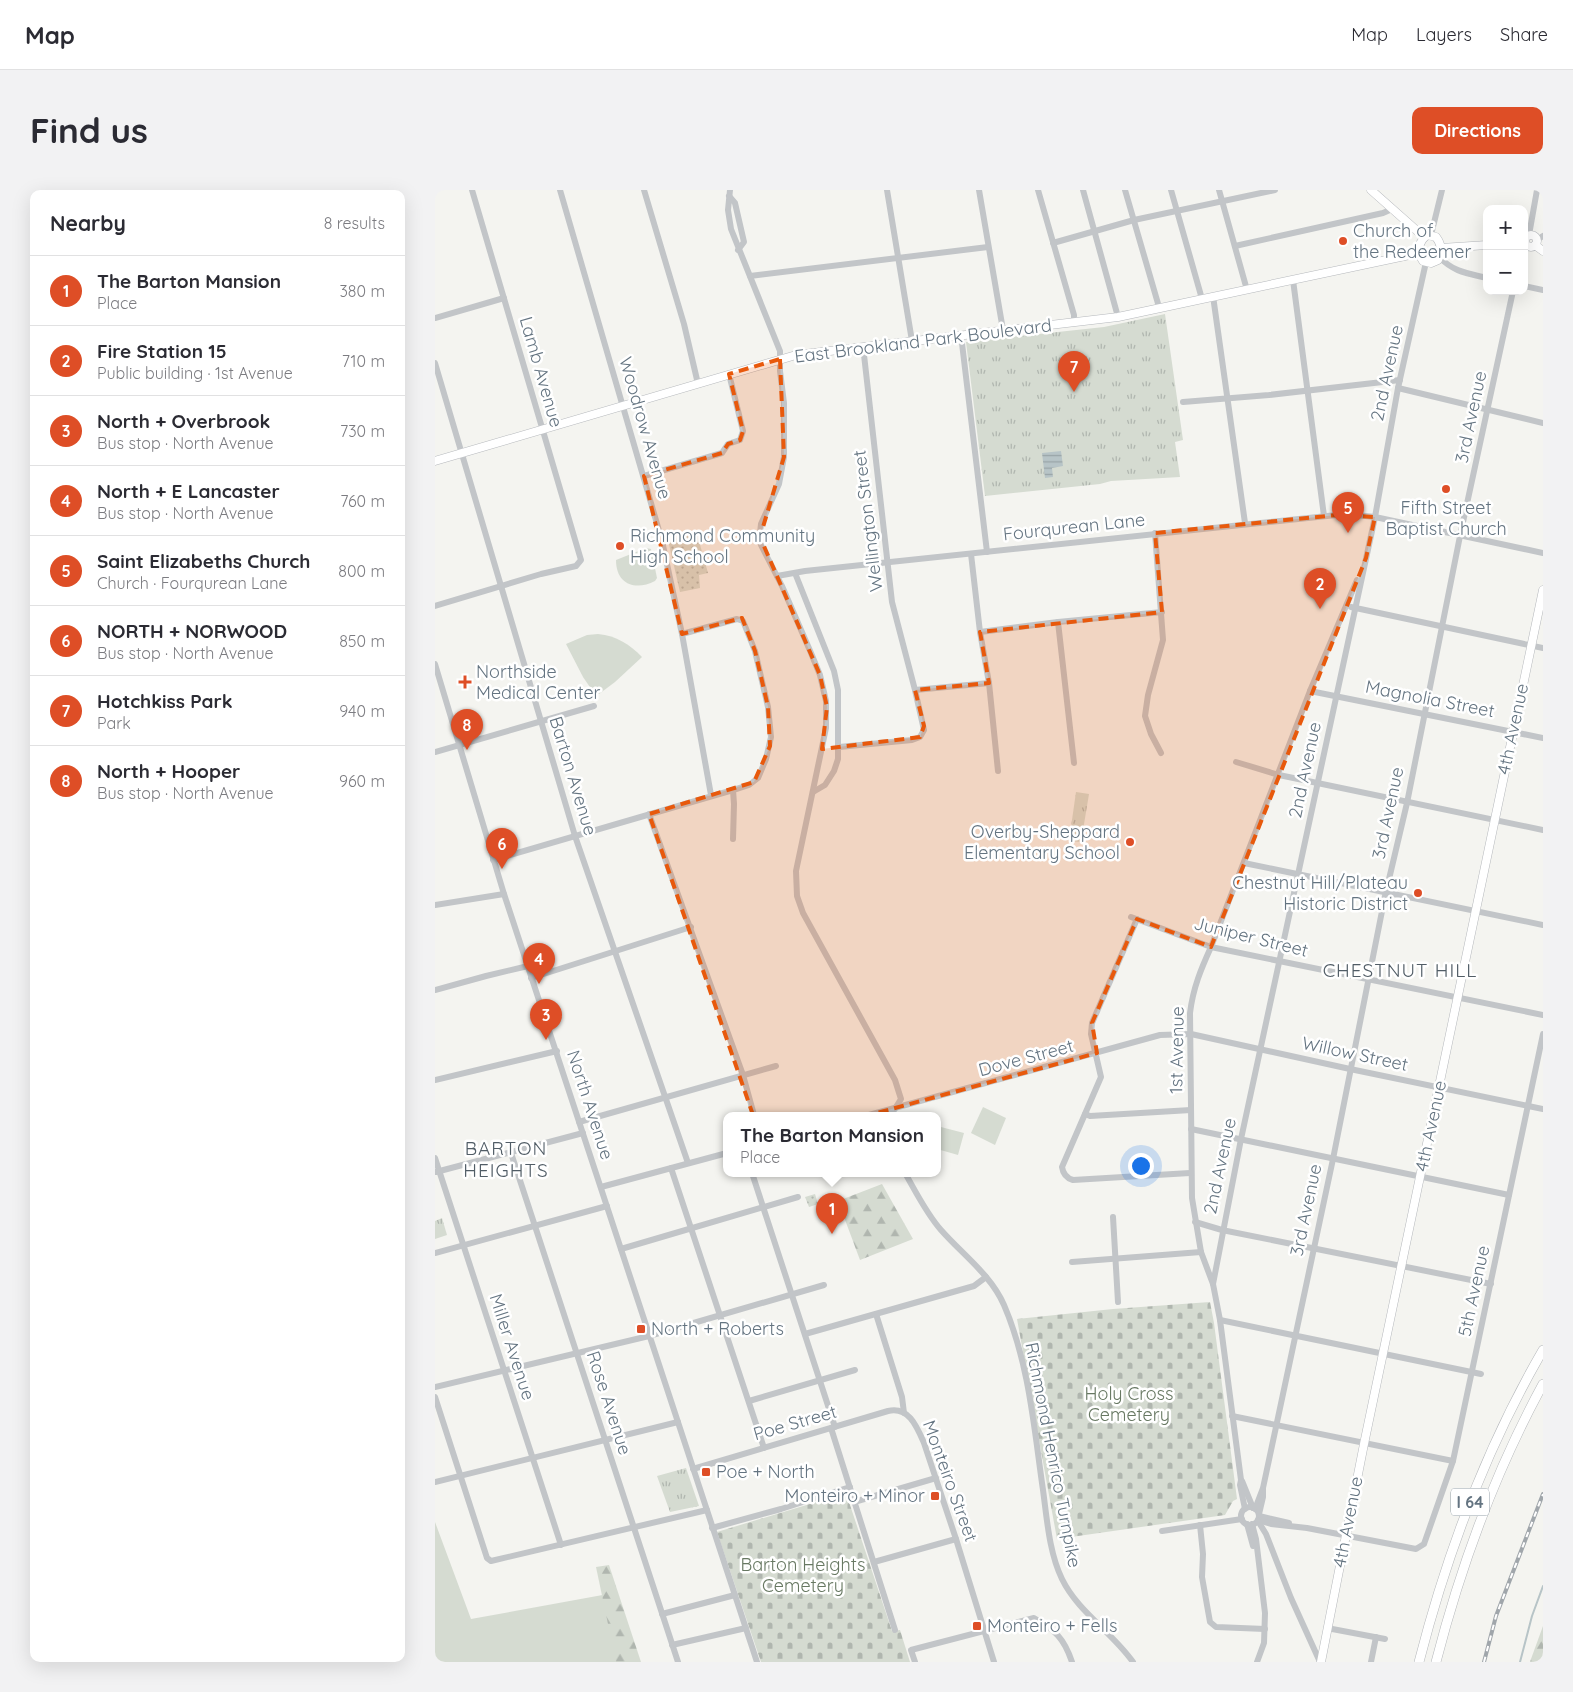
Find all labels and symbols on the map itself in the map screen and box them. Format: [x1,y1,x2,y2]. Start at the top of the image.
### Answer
place label: Church of the Redeemer [1353,219,1471,263]
marker: Church of the Redeemer [1337,235,1349,247]
street label: East Brookland Park Boulevard [793,313,1053,368]
street label: Lamb Avenue [515,314,568,430]
street label: 2nd Avenue [1365,323,1408,423]
pin: 7 [1058,351,1090,392]
street label: Woodrow Avenue [614,354,677,502]
street label: 3rd Avenue [1450,369,1491,465]
street label: Wellington Street [847,449,888,593]
marker: Fifth Street Baptist Church [1440,483,1452,495]
pin: 5 [1332,492,1364,533]
place label: Fifth Street Baptist Church [1385,496,1507,540]
street label: Fourqurean Lane [1002,508,1146,545]
place label: Richmond Community High School [630,524,815,568]
marker: Richmond Community High School [614,540,626,552]
pin: 2 [1304,568,1336,609]
place label: Northside Medical Center [476,660,601,704]
marker: Northside Medical Center [458,675,472,689]
street label: Magnolia Street [1363,675,1497,722]
street label: 4th Avenue [1492,681,1533,776]
pin: 8 [451,709,483,750]
street label: Barton Avenue [544,714,603,838]
street label: 2nd Avenue [1283,720,1326,820]
street label: 3rd Avenue [1367,765,1408,861]
place label: Overby-Sheppard Elementary School [964,820,1120,864]
pin: 6 [486,828,518,869]
marker: Overby-Sheppard Elementary School [1124,836,1136,848]
place label: Chestnut Hill/Plateau Historic District [1232,871,1408,915]
marker: Chestnut Hill/Plateau Historic District [1412,887,1424,899]
street label: Juniper Street [1192,911,1311,962]
pin: 4 [523,943,555,984]
district label: CHESTNUT HILL [1323,958,1477,982]
pin: 3 [530,999,562,1040]
street label: 1st Avenue [1164,1006,1189,1094]
street label: Willow Street [1300,1031,1410,1076]
street label: Dove Street [976,1034,1076,1081]
street label: North Avenue [562,1047,619,1162]
street label: 4th Avenue [1410,1078,1451,1173]
street label: 2nd Avenue [1198,1116,1241,1216]
district label: BARTON HEIGHTS [463,1136,549,1182]
your location [1128,1153,1154,1179]
street label: 3rd Avenue [1285,1162,1326,1258]
pin: 1 [816,1193,848,1234]
street label: 5th Avenue [1453,1243,1494,1339]
street label: Miller Avenue [484,1291,540,1403]
place label: North + Roberts [651,1317,784,1340]
marker: North + Roberts [635,1323,647,1335]
street label: Richmond Henrico Turnpike [1020,1340,1087,1569]
street label: Rose Avenue [582,1348,637,1458]
park label: Holy Cross Cemetery [1085,1382,1173,1426]
street label: Poe Street [751,1400,839,1445]
street label: Monteiro Street [918,1417,983,1545]
place label: Poe + North [716,1460,815,1483]
marker: Poe + North [700,1466,712,1478]
street label: 4th Avenue [1327,1474,1368,1569]
place label: Monteiro + Minor [785,1484,925,1507]
road number: I 64 [1451,1488,1489,1515]
marker: Monteiro + Minor [929,1490,941,1502]
park label: Barton Heights Cemetery [740,1553,866,1597]
place label: Monteiro + Fells [987,1614,1117,1637]
marker: Monteiro + Fells [971,1620,983,1632]

